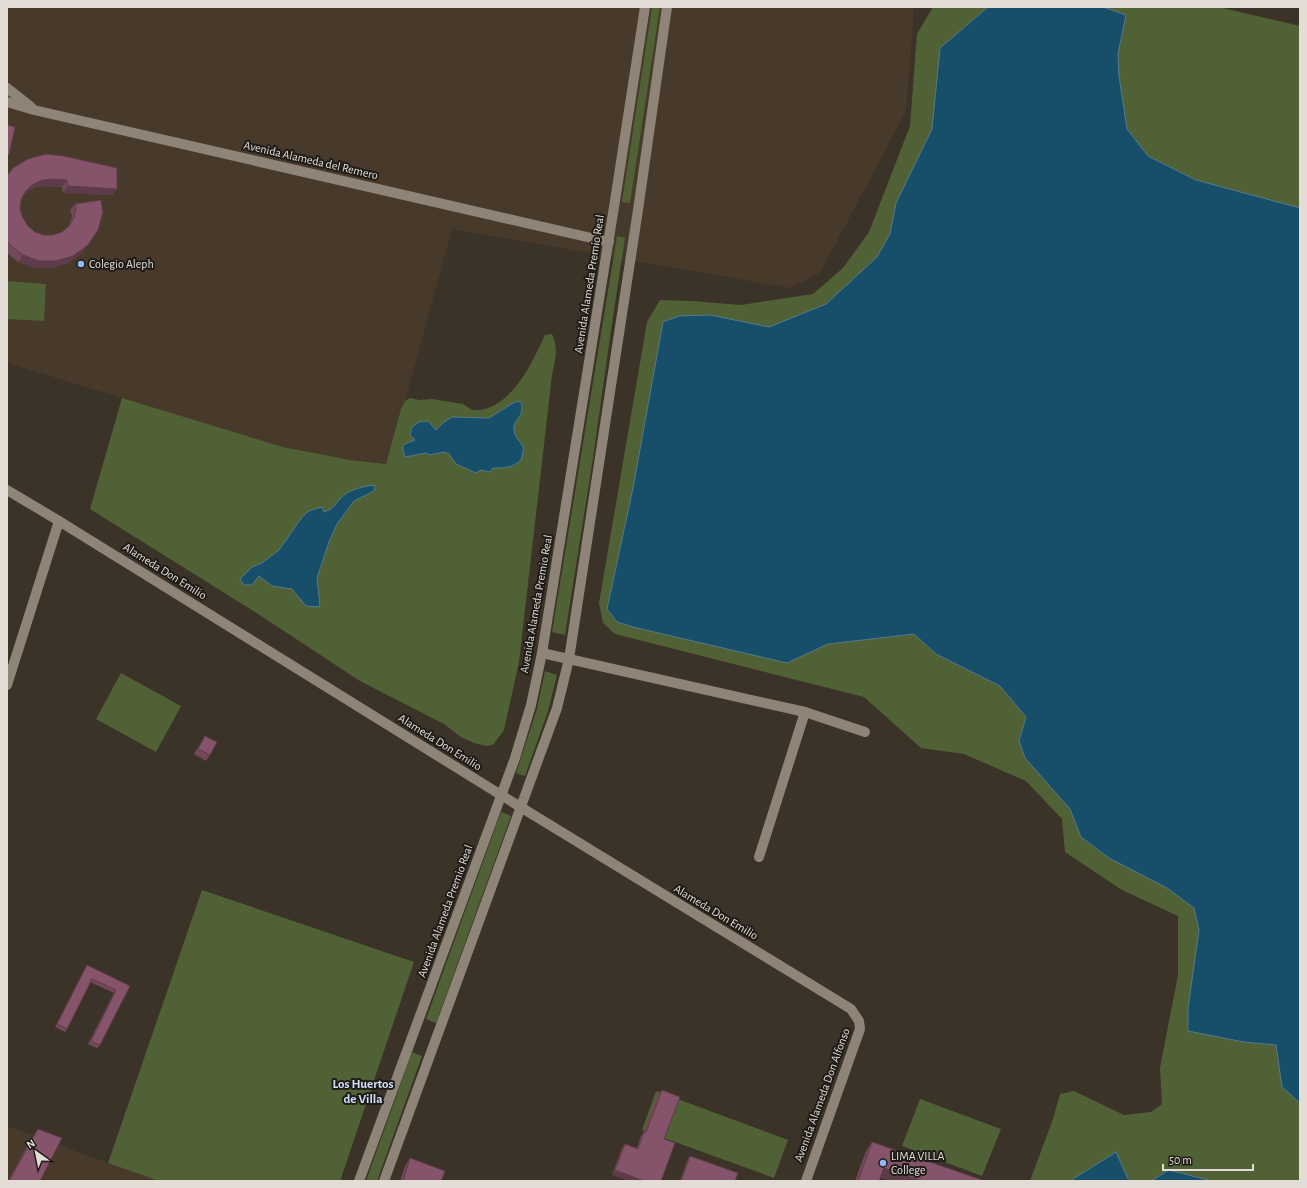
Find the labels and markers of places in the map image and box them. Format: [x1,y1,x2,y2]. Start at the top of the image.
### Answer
place label: Colegio Aleph [89,258,154,270]
marker: Colegio Aleph [76,259,86,269]
place label: LIMA VILLA College [891,1150,945,1176]
marker: LIMA VILLA College [878,1158,888,1168]

